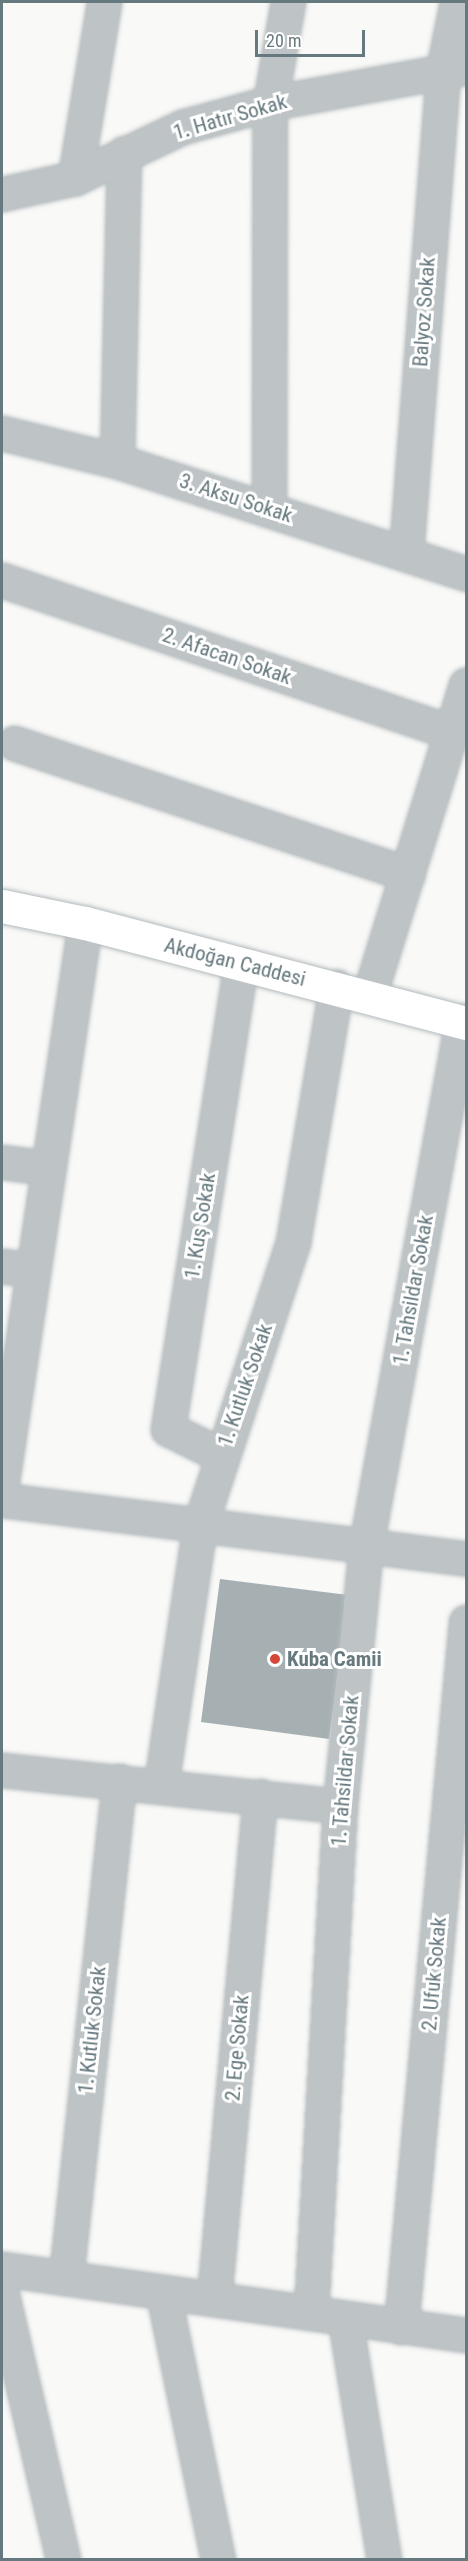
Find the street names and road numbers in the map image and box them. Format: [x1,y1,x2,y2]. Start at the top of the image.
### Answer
street label: 1. Hatır Sokak [170,89,290,145]
street label: Balyoz Sokak [408,256,440,368]
street label: 3. Aksu Sokak [176,468,296,528]
street label: 2. Afacan Sokak [159,622,295,690]
street label: Akdoğan Caddesi [162,932,308,992]
street label: 1. Kuş Sokak [179,1171,221,1281]
street label: 1. Tahsildar Sokak [387,1213,439,1367]
street label: 1. Kutluk Sokak [212,1320,278,1450]
street label: 1. Tahsildar Sokak [326,1694,364,1848]
street label: 2. Ufuk Sokak [416,1916,452,2032]
street label: 1. Kutluk Sokak [73,1965,111,2095]
street label: 2. Ege Sokak [220,1994,254,2102]

